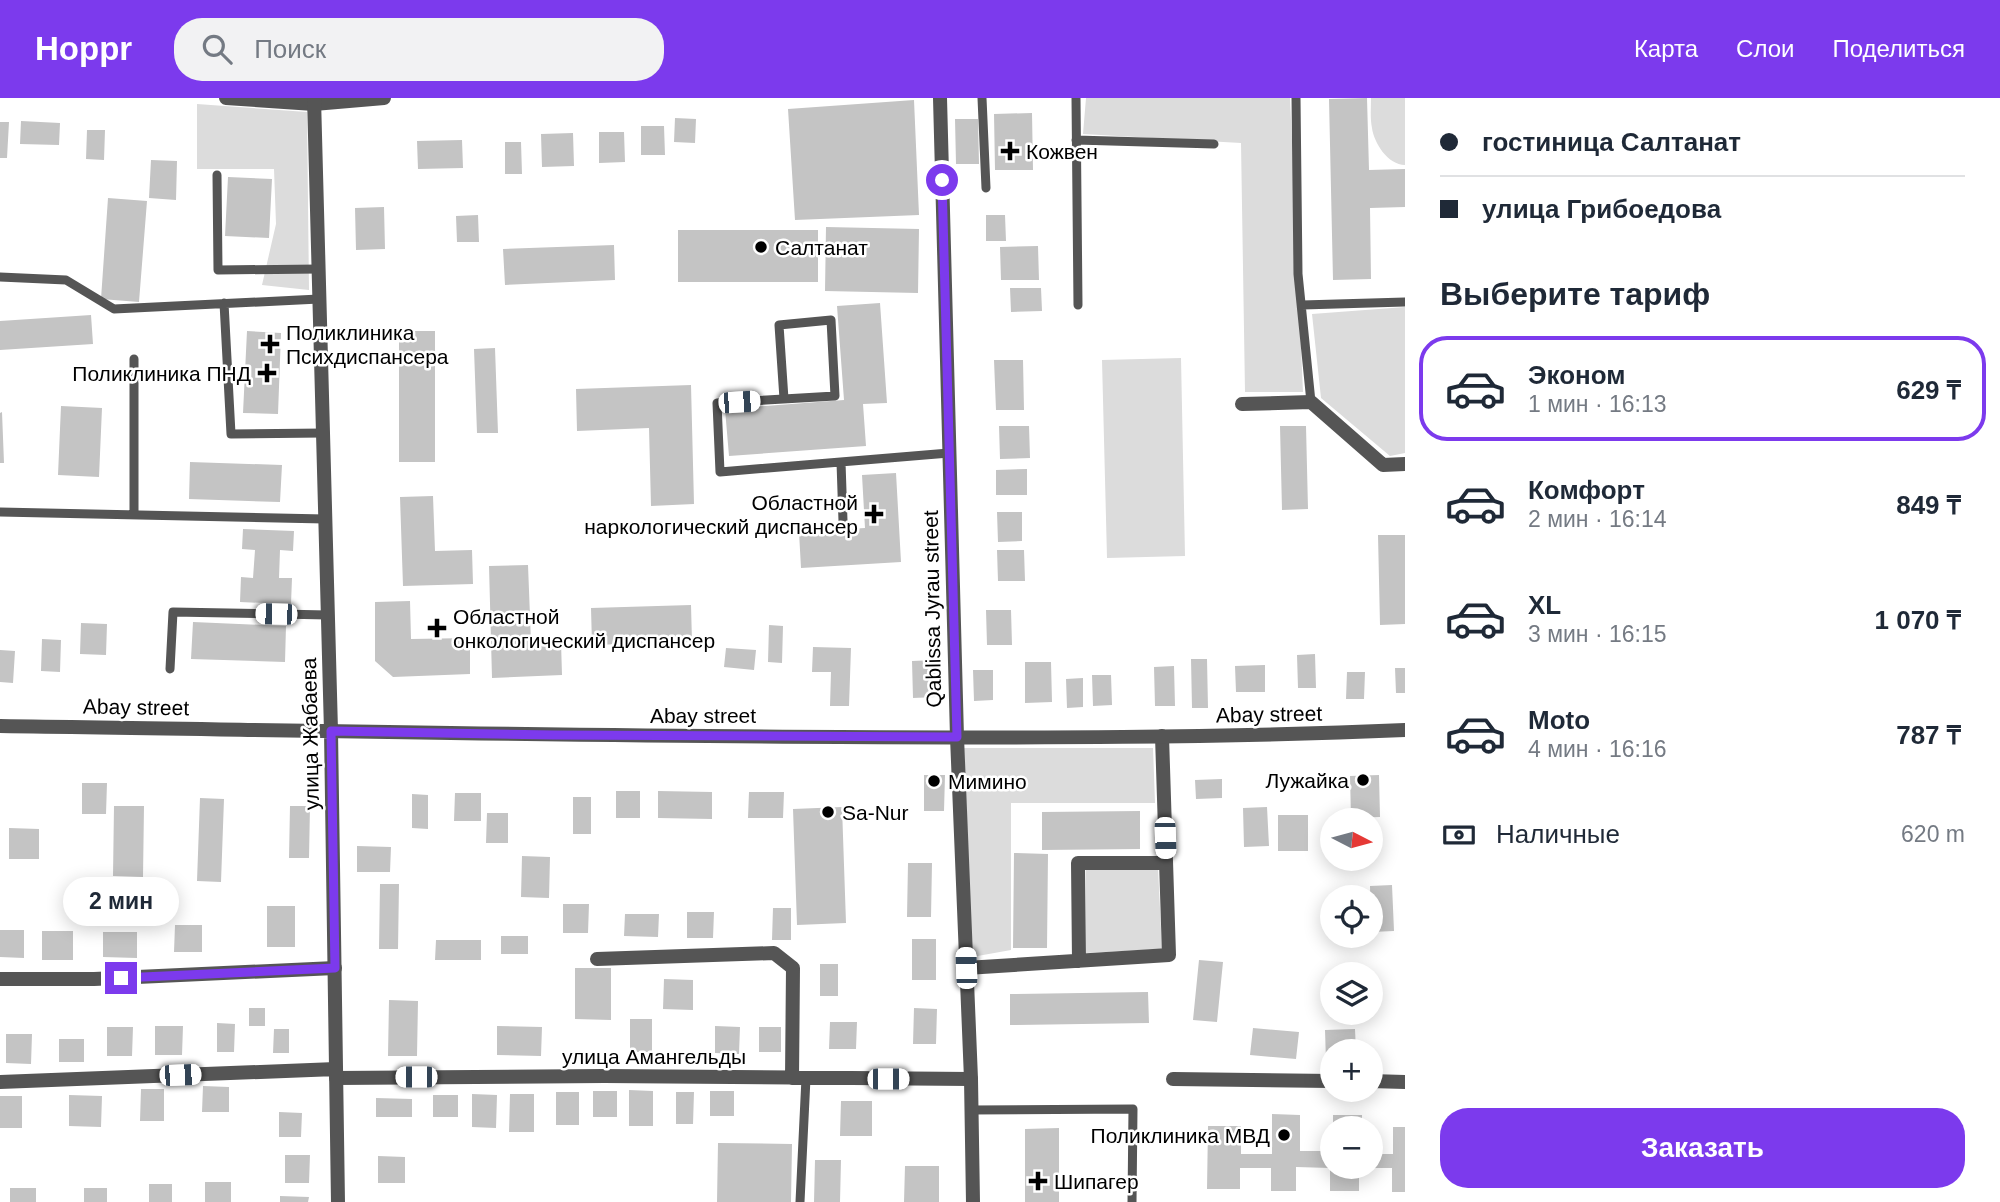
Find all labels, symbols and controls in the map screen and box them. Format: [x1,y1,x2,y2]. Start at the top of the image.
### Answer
search box [174,18,664,81]
text: Hoppr [35,30,132,67]
icon: search [198,30,236,68]
text: Поиск [254,34,326,64]
text: Карта [1634,35,1698,62]
text: Слои [1736,35,1794,62]
text: Поделиться [1832,35,1965,62]
text: гостиница Салтанат [1482,127,1741,157]
place label: Кожвен [1026,140,1098,163]
marker: Кожвен [1000,141,1020,161]
route start [926,164,958,196]
text: улица Грибоедова [1482,194,1721,224]
place label: Салтанат [775,236,868,259]
marker: Салтанат [753,239,769,255]
text: Выберите тариф [1440,276,1710,312]
place label: Поликлиника Психдиспансера [286,321,449,368]
marker: Поликлиника Психдиспансера [260,334,280,354]
icon: car [1444,357,1507,420]
text: Эконом [1528,360,1626,390]
place label: Поликлиника ПНД [72,362,251,385]
marker: Поликлиника ПНД [257,363,277,383]
text: 629 ₸ [1896,375,1961,405]
car [718,390,761,414]
text: 1 мин · 16:13 [1528,391,1667,417]
icon: car [1444,472,1507,535]
text: Комфорт [1528,475,1645,505]
text: 849 ₸ [1896,490,1961,520]
place label: Областной наркологический диспансер [584,491,858,538]
marker: Областной наркологический диспансер [864,504,884,524]
text: 2 мин · 16:14 [1528,506,1667,532]
street label: Qablissa Jyrau street [919,510,945,708]
icon: car [1444,587,1507,650]
text: XL [1528,590,1561,620]
car [255,603,298,625]
place label: Областной онкологический диспансер [453,605,715,652]
text: 1 070 ₸ [1875,605,1961,635]
marker: Областной онкологический диспансер [427,618,447,638]
text: 3 мин · 16:15 [1528,621,1667,647]
street label: улица Жабаева [297,657,323,810]
street label: Abay street [83,695,189,719]
street label: Abay street [1216,702,1322,726]
icon: car [1444,702,1507,765]
street label: Abay street [650,704,756,727]
text: Moto [1528,705,1590,735]
text: 787 ₸ [1896,720,1961,750]
text: 4 мин · 16:16 [1528,736,1667,762]
place label: Лужайка [1265,769,1349,792]
place label: Мимино [948,770,1027,793]
marker: Лужайка [1355,772,1371,788]
marker: Мимино [926,773,942,789]
place label: Sa-Nur [842,801,909,824]
marker: Sa-Nur [820,804,836,820]
north arrow [1320,808,1382,872]
map controls [1320,808,1383,1179]
icon: cash [1440,816,1478,854]
car [1154,817,1177,859]
text: Наличные [1496,819,1620,849]
text: 620 m [1901,821,1965,847]
callout: 2 мин [63,876,179,926]
button: locate [1320,885,1383,948]
text: 2 мин [89,888,153,914]
car [955,947,978,989]
route end [105,962,137,994]
button: layers [1320,962,1383,1025]
button: + [1320,1039,1383,1102]
street label: улица Амангельды [562,1045,746,1068]
car [159,1064,202,1086]
car [396,1067,438,1088]
car [868,1069,910,1090]
button: Заказать [1440,1108,1965,1188]
button: − [1320,1116,1383,1179]
place label: Поликлиника МВД [1091,1124,1270,1147]
marker: Поликлиника МВД [1276,1127,1292,1143]
place label: Шипагер [1054,1170,1139,1193]
marker: Шипагер [1028,1171,1048,1191]

